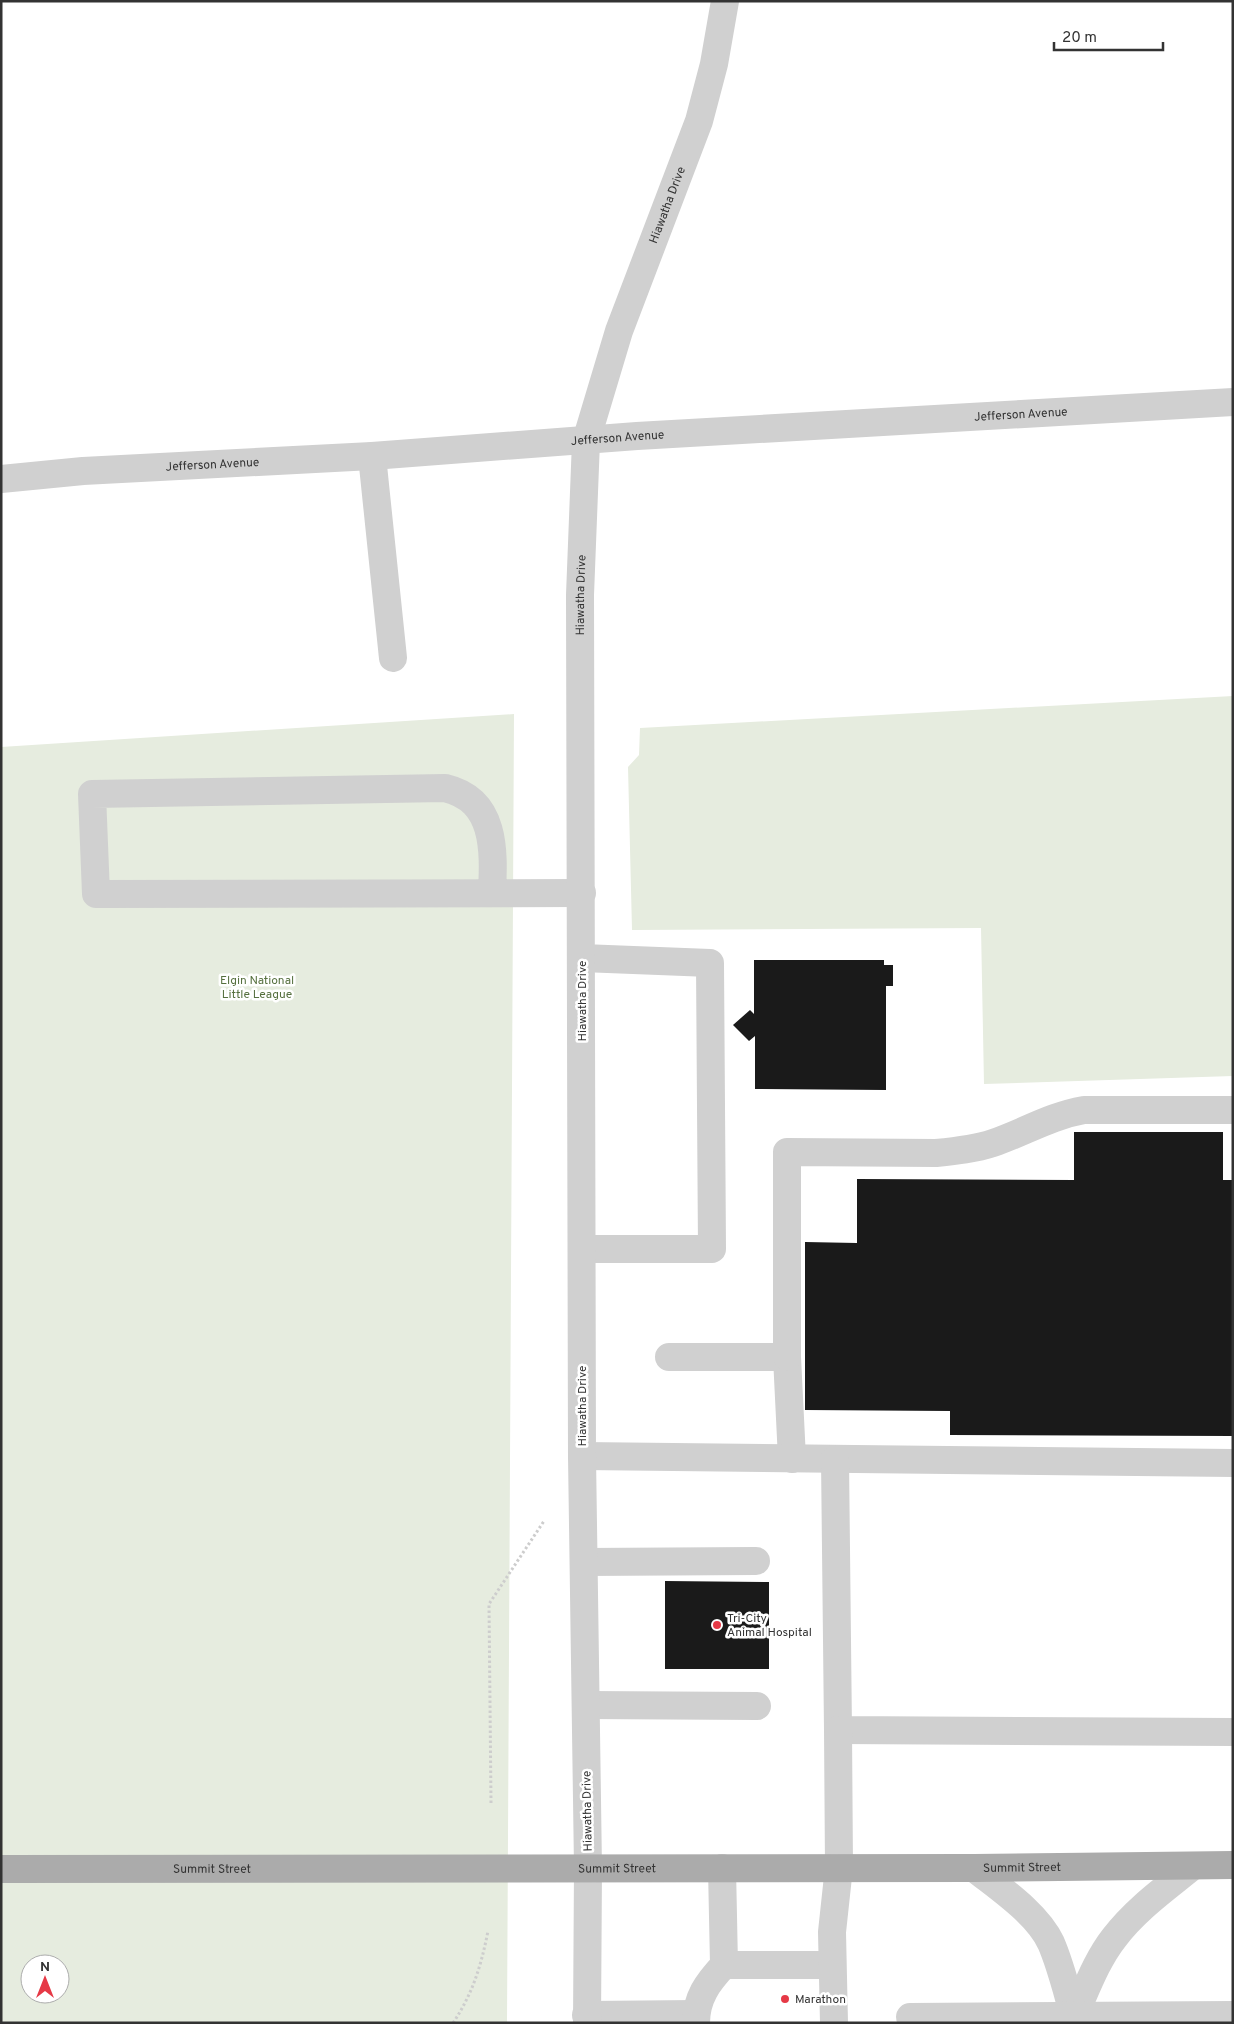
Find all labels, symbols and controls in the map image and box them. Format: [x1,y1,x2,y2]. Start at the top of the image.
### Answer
scale bar [1054,20,1163,52]
text: 20 m [1062,29,1097,48]
street label: Hiawatha Drive [646,165,690,246]
street label: Jefferson Avenue [974,404,1068,426]
street label: Jefferson Avenue [570,427,665,450]
street label: Jefferson Avenue [165,455,260,476]
street label: Hiawatha Drive [573,554,591,636]
street label: Hiawatha Drive [575,961,591,1041]
park label: Elgin National Little League [220,973,294,1003]
street label: Hiawatha Drive [575,1366,591,1446]
place label: Tri-City Animal Hospital [727,1611,812,1641]
marker: Tri-City Animal Hospital [711,1619,723,1631]
street label: Hiawatha Drive [579,1770,597,1852]
street label: Summit Street [983,1860,1061,1877]
street label: Summit Street [578,1861,656,1877]
street label: Summit Street [173,1862,251,1878]
north arrow [20,1954,70,2004]
text: N [40,1959,50,1976]
place label: Marathon [795,1992,846,2008]
marker: Marathon [779,1993,791,2005]

